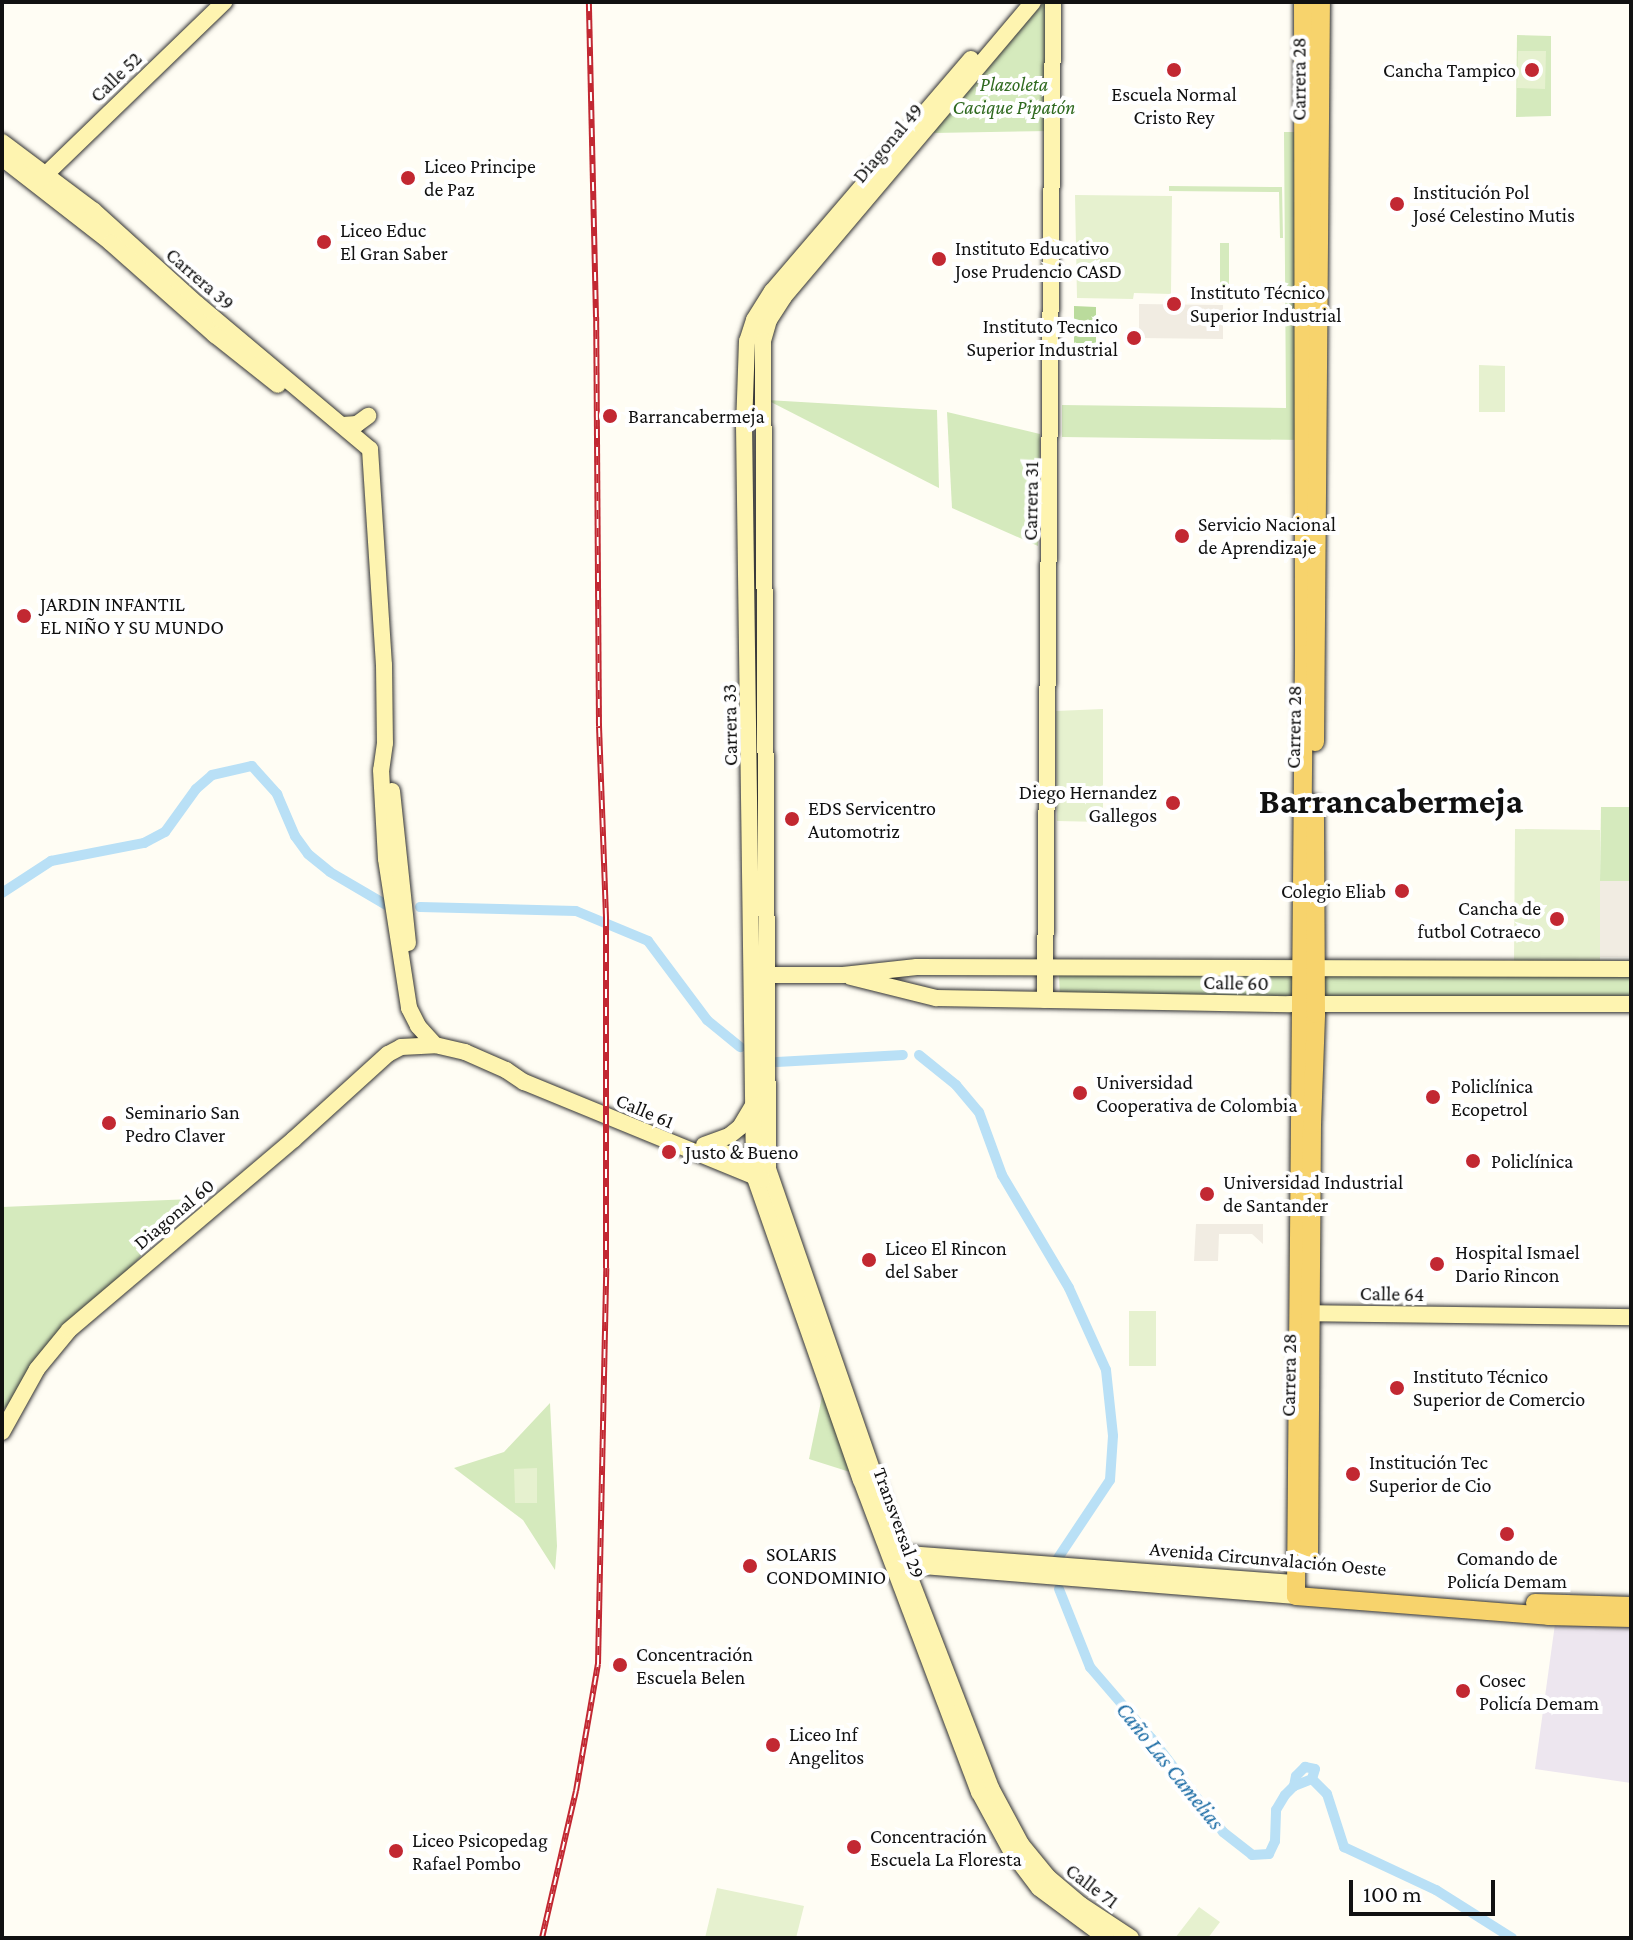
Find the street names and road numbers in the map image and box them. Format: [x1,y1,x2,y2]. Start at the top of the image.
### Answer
street label: Carrera 28 [1287,37,1311,121]
street label: Calle 52 [85,47,147,107]
street label: Diagonal 49 [848,98,928,188]
street label: Carrera 39 [161,243,239,315]
street label: Carrera 31 [1018,461,1044,541]
street label: Carrera 33 [717,684,743,766]
street label: Carrera 28 [1281,685,1307,769]
street label: Calle 60 [1203,970,1269,996]
street label: Calle 61 [612,1088,678,1134]
street label: Diagonal 60 [129,1173,219,1255]
street label: Calle 64 [1360,1281,1424,1307]
street label: Carrera 28 [1276,1333,1302,1417]
street label: Transversal 29 [868,1464,930,1582]
street label: Avenida Circunvalación Oeste [1149,1537,1387,1581]
street label: Calle 71 [1061,1858,1123,1914]

